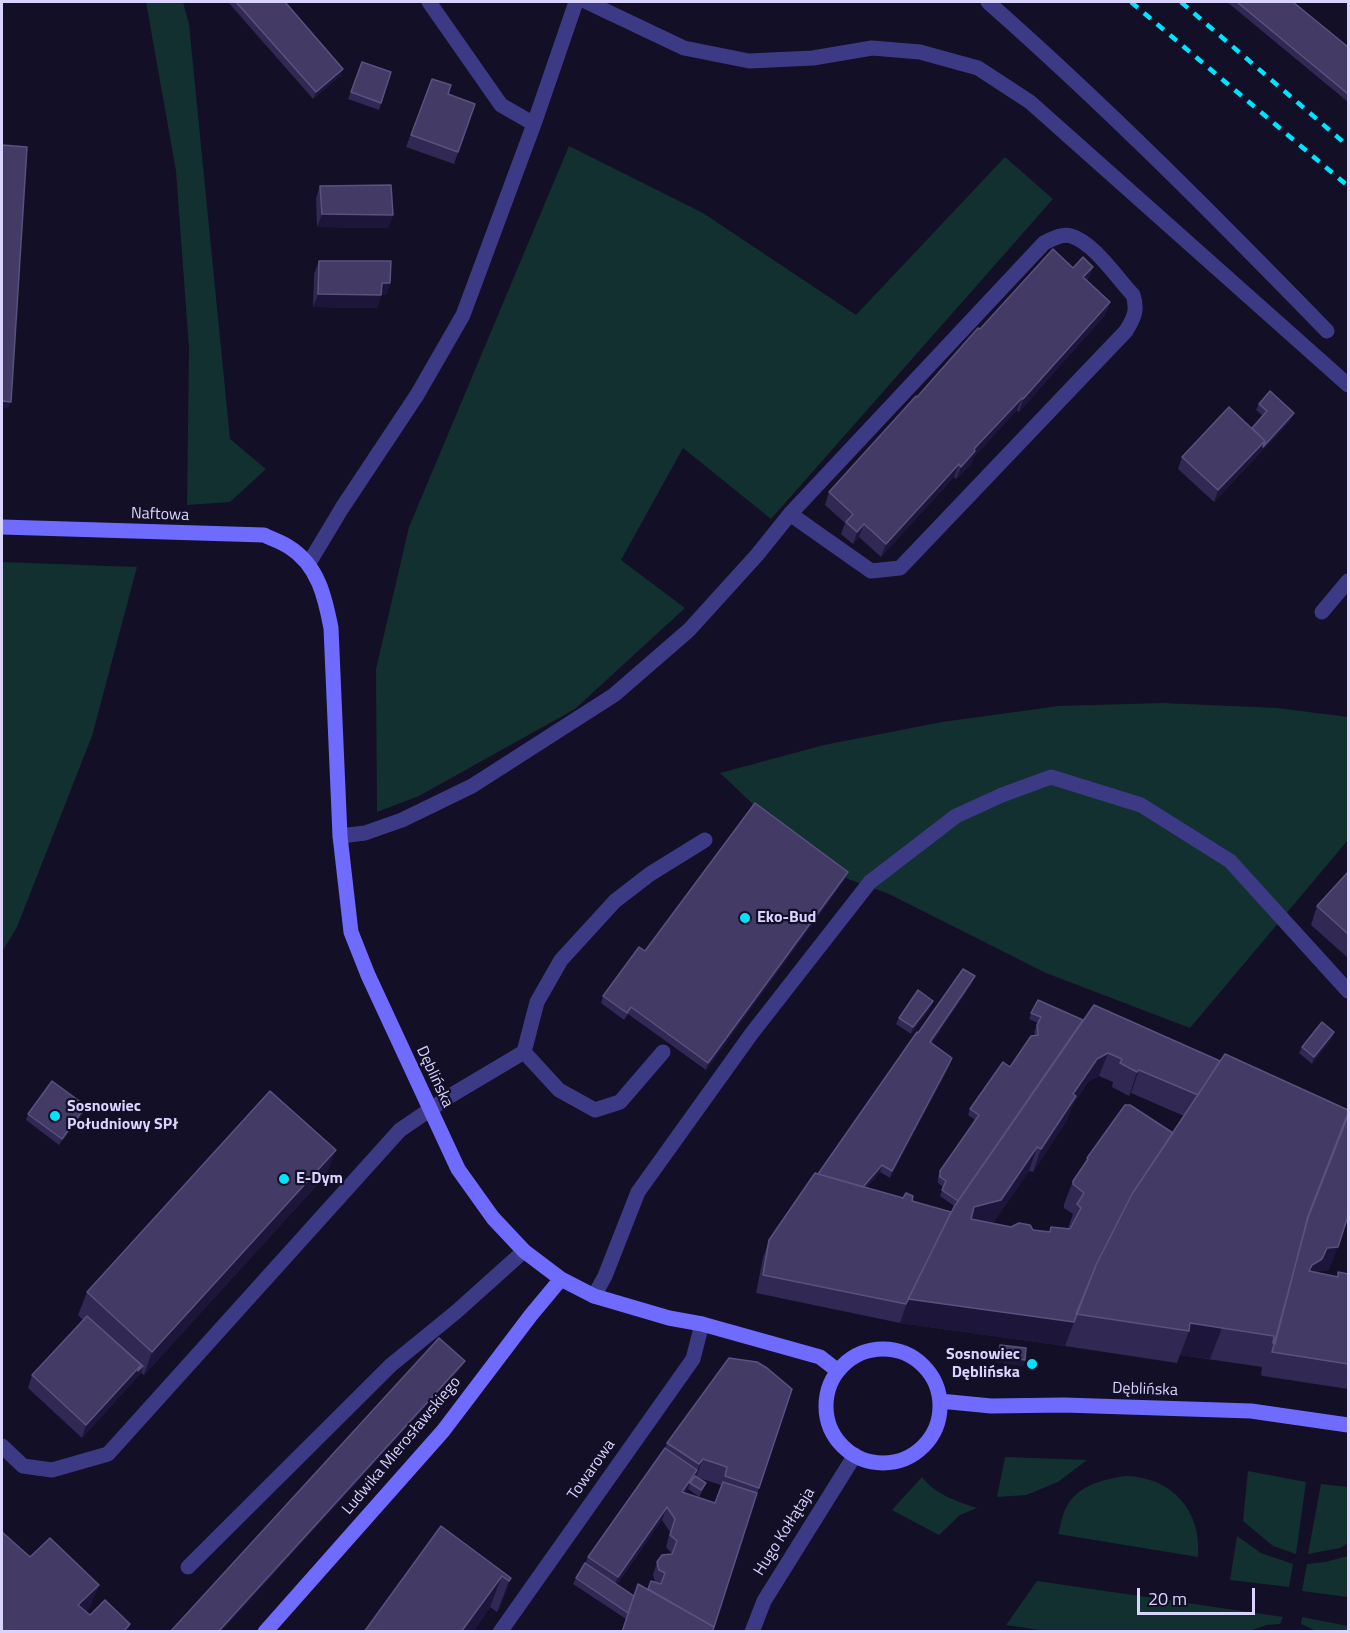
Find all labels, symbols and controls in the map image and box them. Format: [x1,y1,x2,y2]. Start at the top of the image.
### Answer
street label: Naftowa [131,504,189,526]
place label: Eko-Bud [757,908,816,928]
marker: Eko-Bud [738,911,752,925]
street label: Dęblińska [411,1043,457,1111]
place label: Sosnowiec Południowy SPł [67,1097,178,1135]
marker: Sosnowiec Południowy SPł [48,1109,62,1123]
place label: E-Dym [296,1169,343,1189]
marker: E-Dym [277,1172,291,1186]
place label: Sosnowiec Dęblińska [946,1345,1020,1383]
marker: Sosnowiec Dęblińska [1025,1357,1039,1371]
street label: Ludwika Mierosławskiego [339,1373,465,1519]
street label: Dęblińska [1112,1379,1178,1401]
street label: Towarowa [564,1436,620,1504]
street label: Hugo Kołłątaja [750,1485,820,1579]
scale bar [1140,1576,1258,1614]
text: 20 m [1148,1585,1187,1612]

